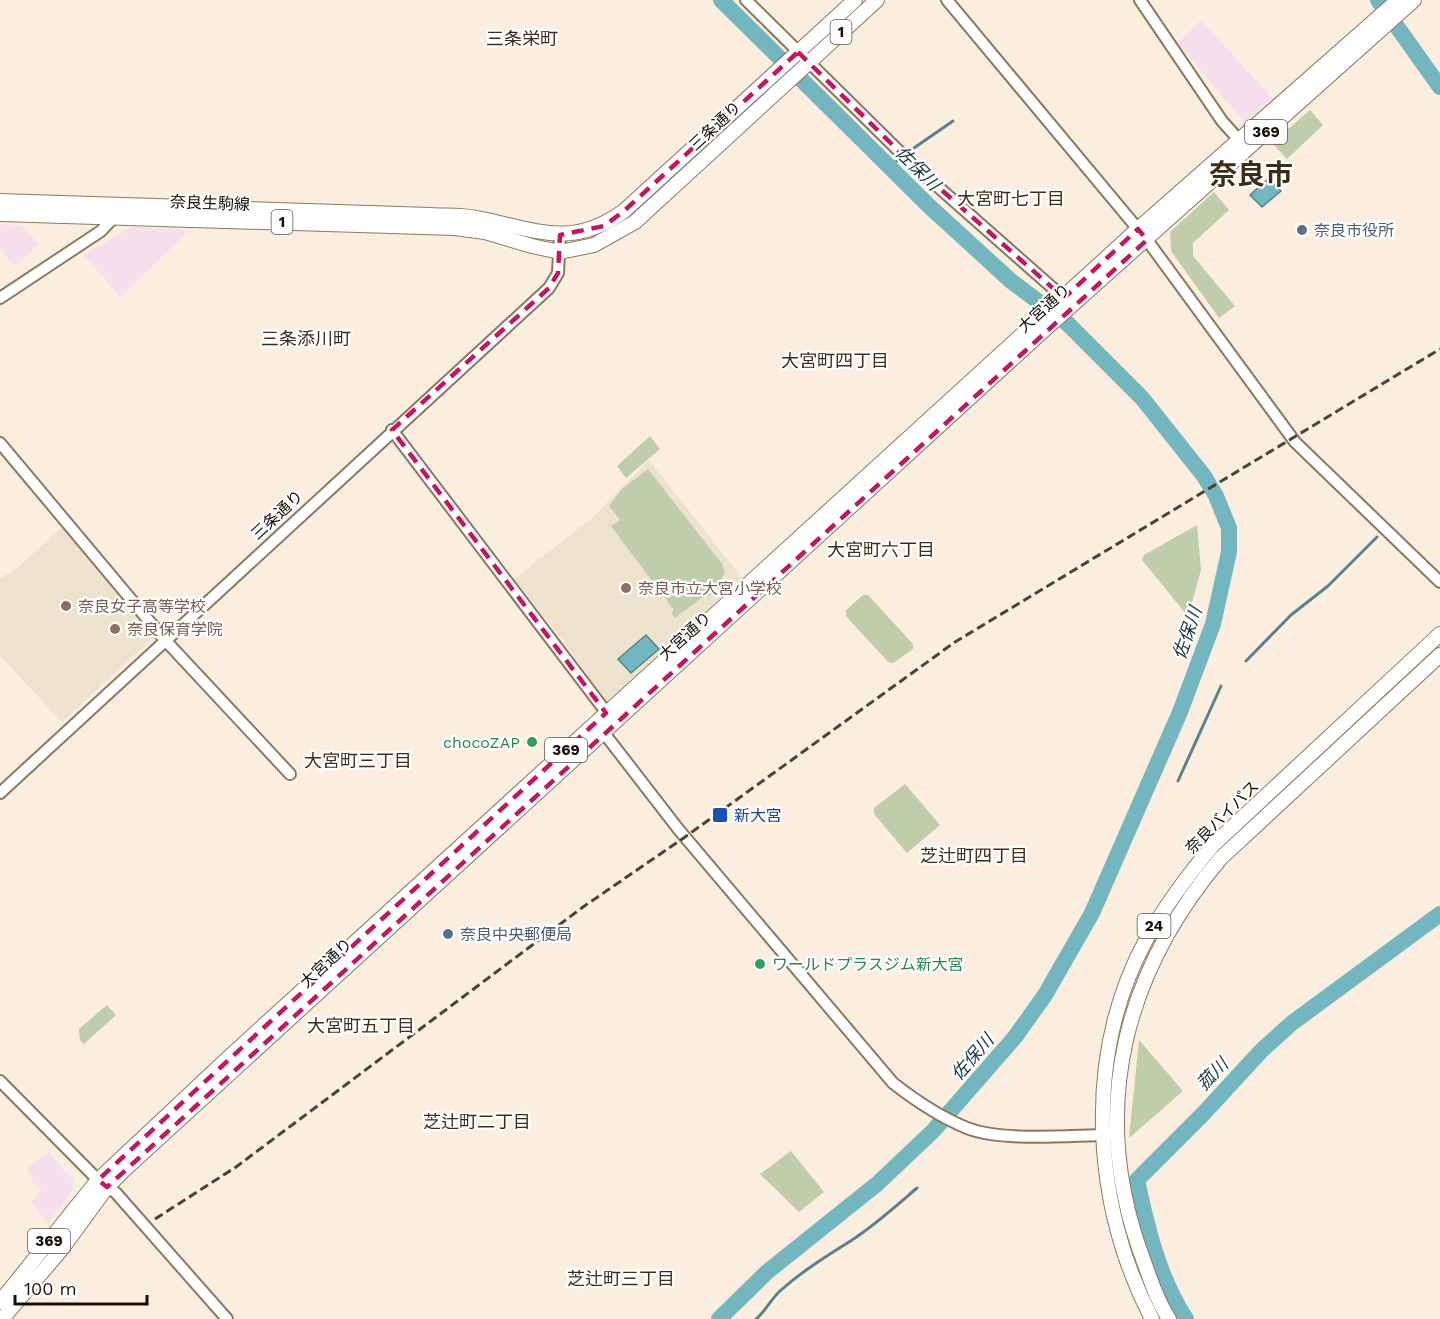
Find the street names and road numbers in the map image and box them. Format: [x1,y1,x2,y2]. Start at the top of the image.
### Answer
road number: 1 [830,20,852,44]
street label: 三条通り [685,97,745,155]
road number: 369 [1245,120,1287,144]
street label: 奈良生駒線 [170,192,250,214]
road number: 1 [272,210,292,234]
street label: 大宮通り [1014,280,1074,336]
street label: 三条通り [247,486,307,544]
street label: 大宮通り [655,608,715,664]
road number: 369 [545,738,587,762]
street label: 奈良バイパス [1181,776,1263,858]
road number: 24 [1138,914,1170,938]
street label: 大宮通り [296,934,356,992]
road number: 369 [28,1229,70,1253]

